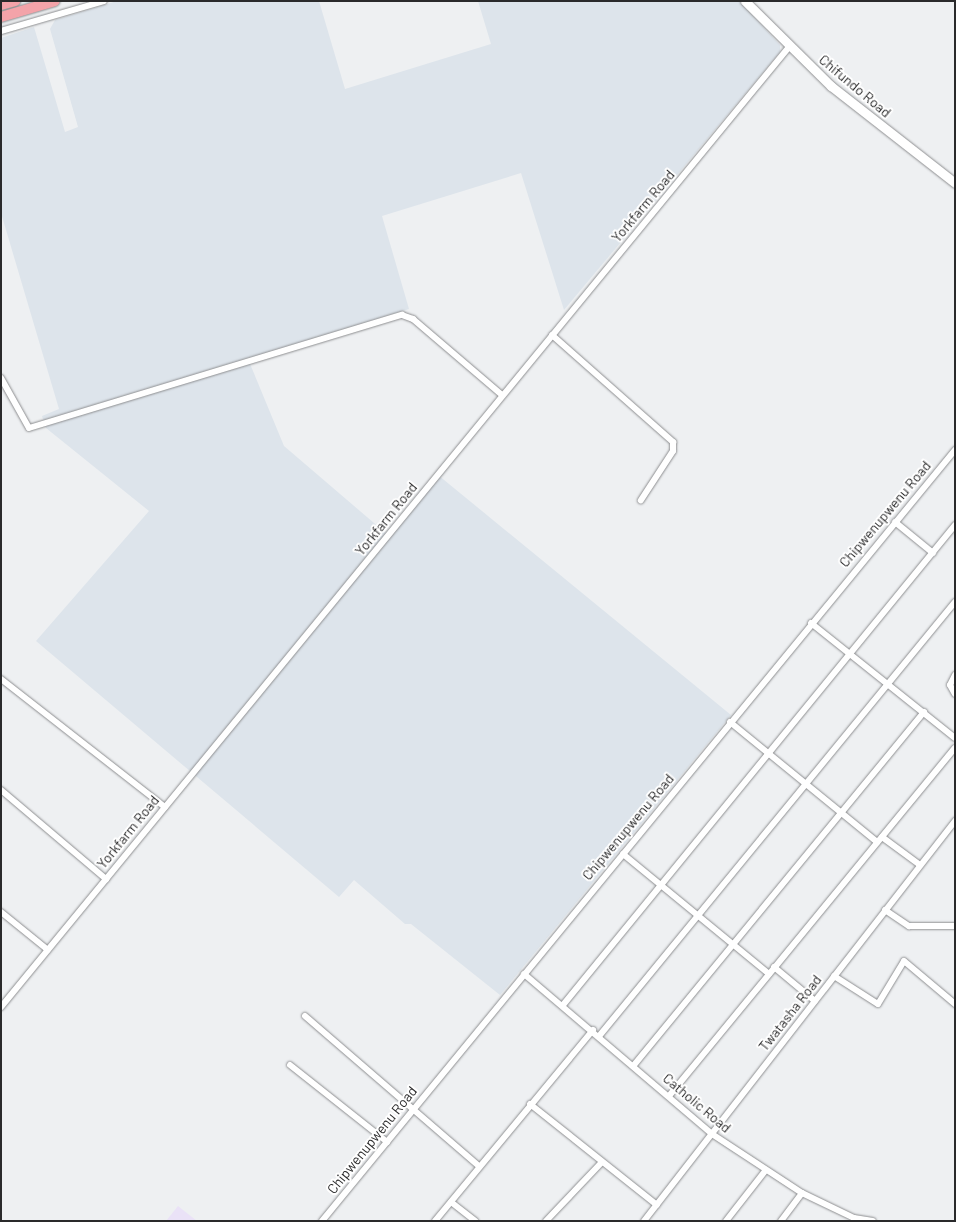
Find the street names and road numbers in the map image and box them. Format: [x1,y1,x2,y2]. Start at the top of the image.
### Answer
street label: Chifundo Road [816,51,894,121]
street label: Yorkfarm Road [608,166,678,246]
street label: Chipwenupwenu Road [836,458,934,570]
street label: Yorkfarm Road [351,479,421,559]
street label: Chipwenupwenu Road [579,771,677,883]
street label: Yorkfarm Road [93,792,163,872]
street label: Twatasha Road [755,972,825,1054]
street label: Catholic Road [660,1070,734,1136]
street label: Chipwenupwenu Road [324,1083,420,1197]

